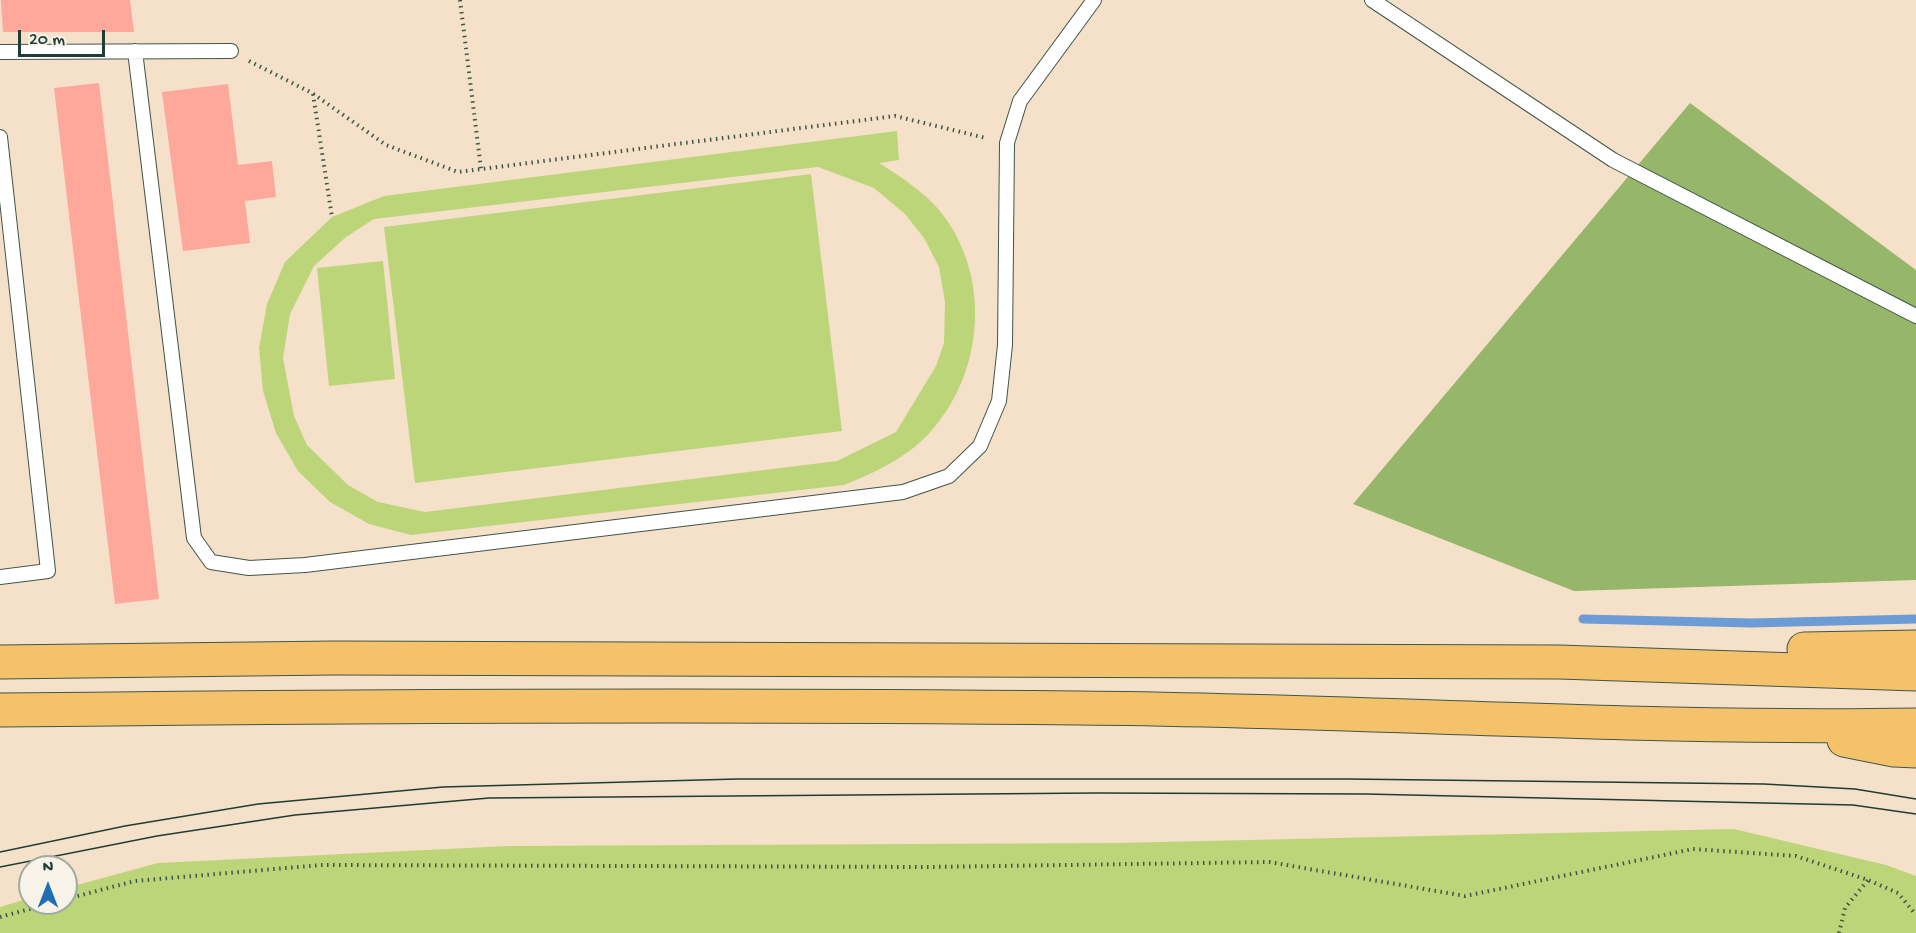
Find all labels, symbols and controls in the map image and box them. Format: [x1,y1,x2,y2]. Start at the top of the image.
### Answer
scale bar [21,18,108,56]
text: 20 m [29,30,65,51]
north arrow [18,855,78,915]
text: N [43,859,53,878]

